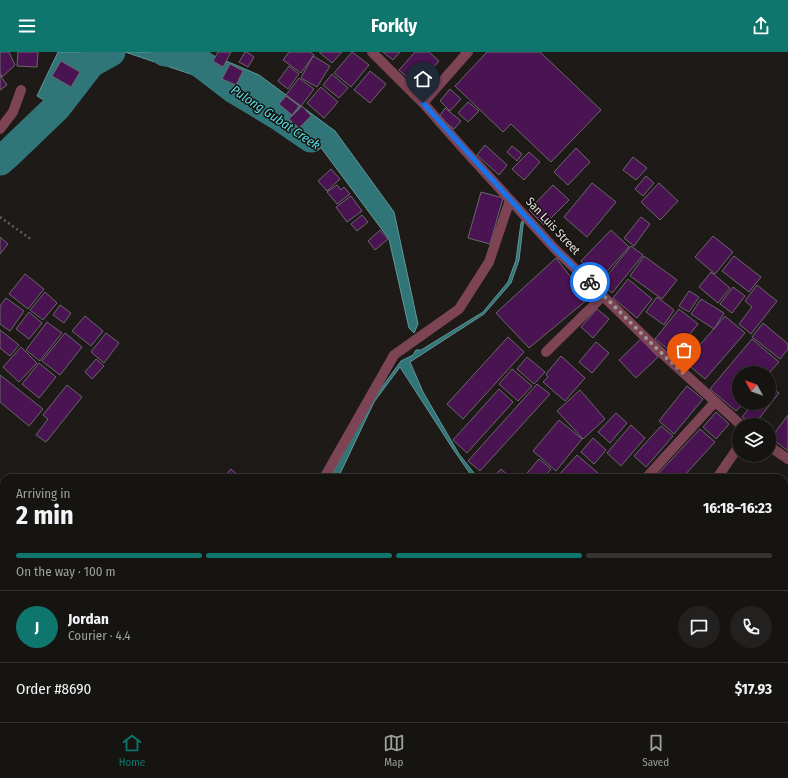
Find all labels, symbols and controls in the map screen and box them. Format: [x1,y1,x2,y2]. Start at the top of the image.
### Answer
icon: menu [16,15,38,37]
text: Forkly [371,15,417,37]
icon: share [750,15,772,37]
pin [406,62,440,103]
icon: home [412,68,434,90]
water label: Pulong Gubat Creek [228,82,323,153]
street label: San Luis Street [523,195,583,257]
courier [570,262,610,302]
icon: bike [579,271,601,293]
pin [667,333,701,374]
icon: bag [673,339,695,361]
north arrow [732,366,776,410]
map controls [732,366,776,462]
button: layers [732,418,776,462]
text: Arriving in [16,486,70,501]
text: 16:18–16:23 [703,499,772,517]
text: 2 min [16,500,74,531]
text: On the way · 100 m [16,564,116,579]
button: chat [678,606,720,648]
button: phone [730,606,772,648]
text: Jordan [68,610,109,628]
text: J [35,618,39,636]
text: Courier · 4.4 [68,628,131,643]
text: Order #8690 [16,680,91,698]
text: $17.93 [735,680,772,698]
tab: Home [119,732,145,769]
tab: Map [383,732,405,769]
tab: Saved [642,732,669,769]

